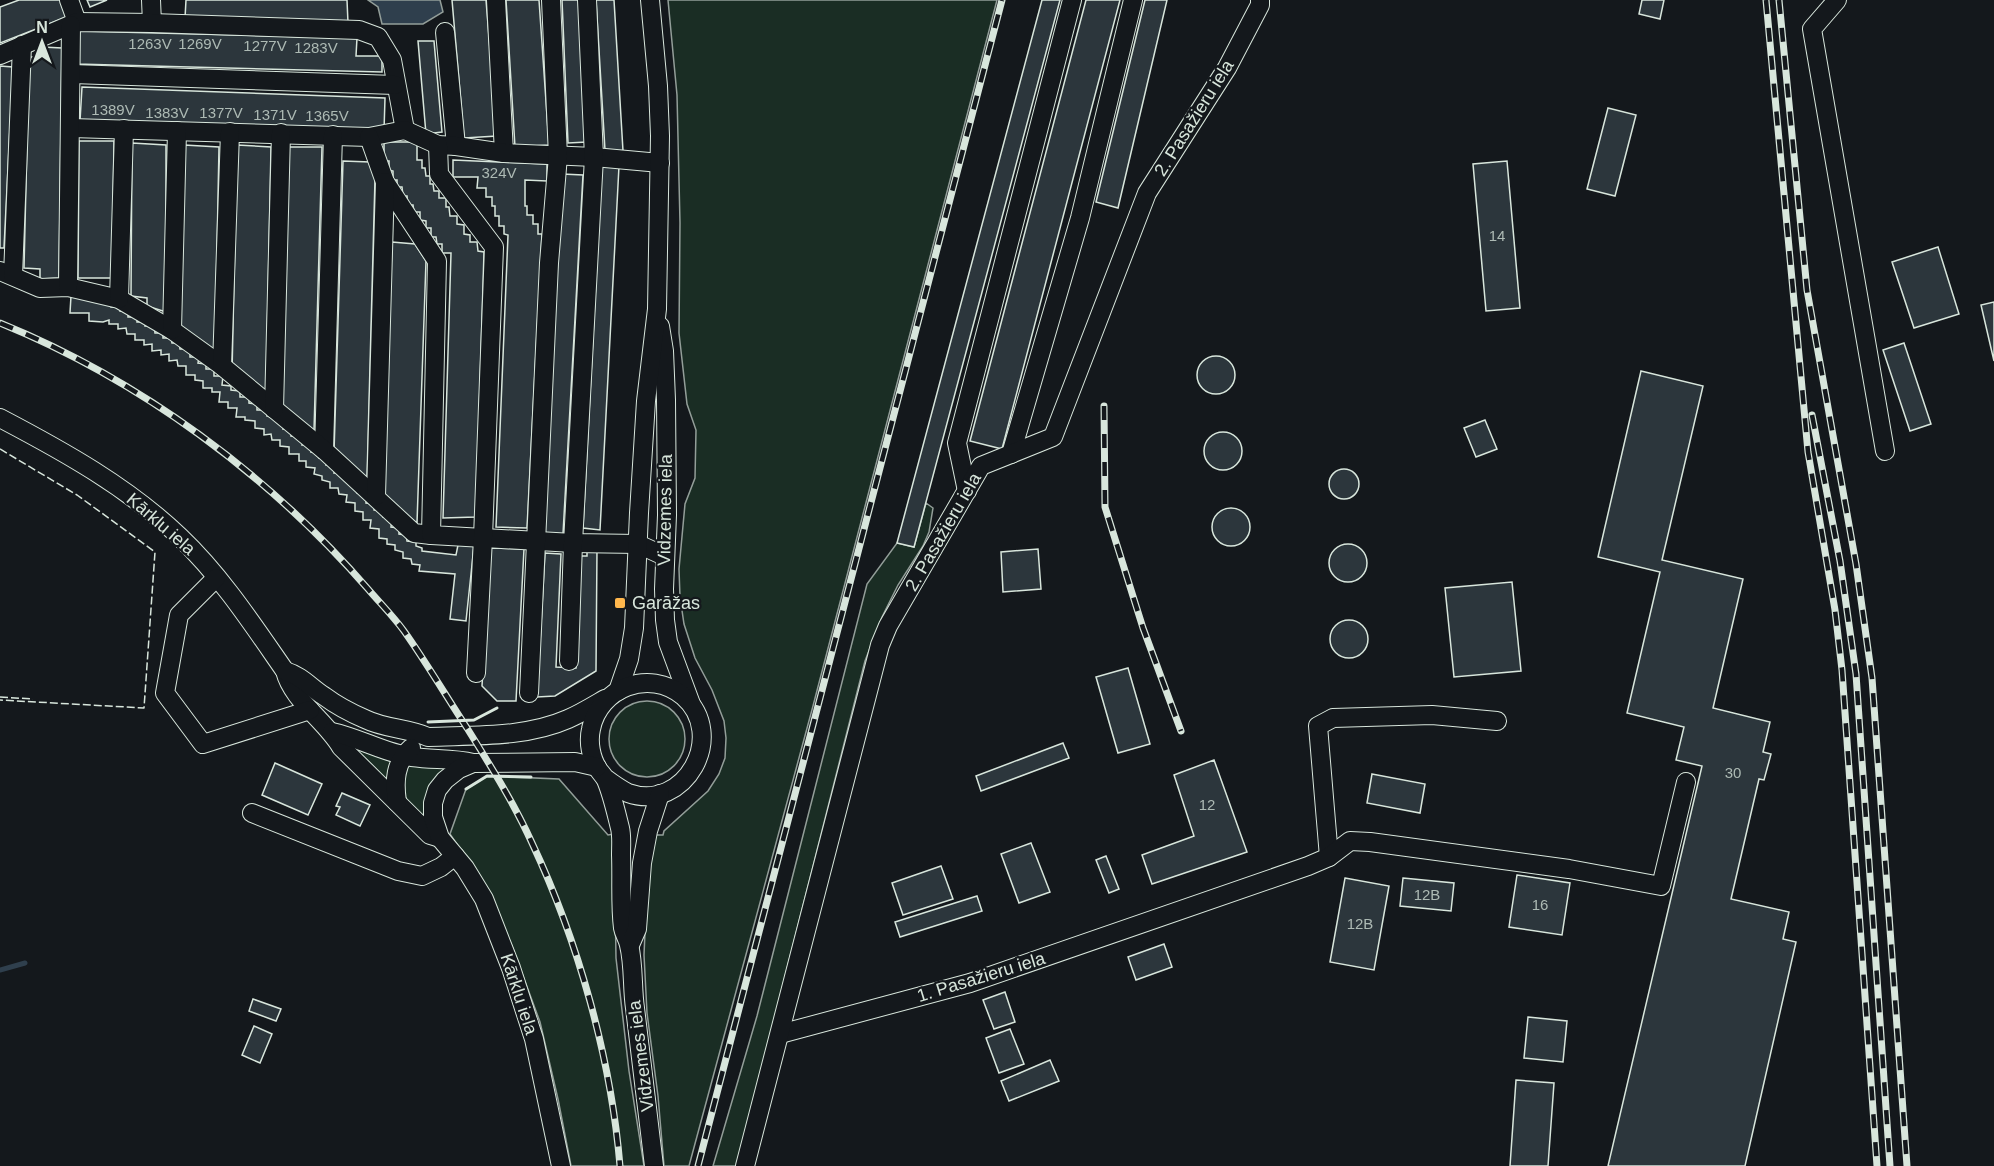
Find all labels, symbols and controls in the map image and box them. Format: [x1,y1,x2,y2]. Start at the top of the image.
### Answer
north arrow [12,12,72,72]
text: N [36,19,48,36]
house number: 1263V [128,35,172,52]
house number: 1269V [178,35,222,52]
house number: 1277V [243,37,287,54]
house number: 1283V [294,39,338,56]
street label: 2. Pasažieru iela [1150,55,1238,180]
house number: 1389V [91,101,135,118]
house number: 1383V [145,104,189,121]
house number: 1377V [199,104,243,121]
house number: 1371V [253,106,297,123]
house number: 1365V [305,107,349,124]
house number: 324V [481,164,517,181]
house number: 14 [1489,227,1505,244]
street label: Vidzemes iela [654,453,676,566]
street label: 2. Pasažieru iela [901,469,985,595]
street label: Kārklu iela [123,489,200,560]
place label: Garāžas [632,593,700,613]
marker: Garāžas [613,596,627,610]
house number: 30 [1725,764,1741,781]
house number: 12 [1199,796,1215,813]
house number: 12B [1414,886,1440,903]
house number: 16 [1532,896,1548,913]
house number: 12B [1347,915,1373,932]
street label: 1. Pasažieru iela [914,948,1048,1006]
street label: Kārklu iela [497,951,542,1038]
street label: Vidzemes iela [624,998,658,1113]

